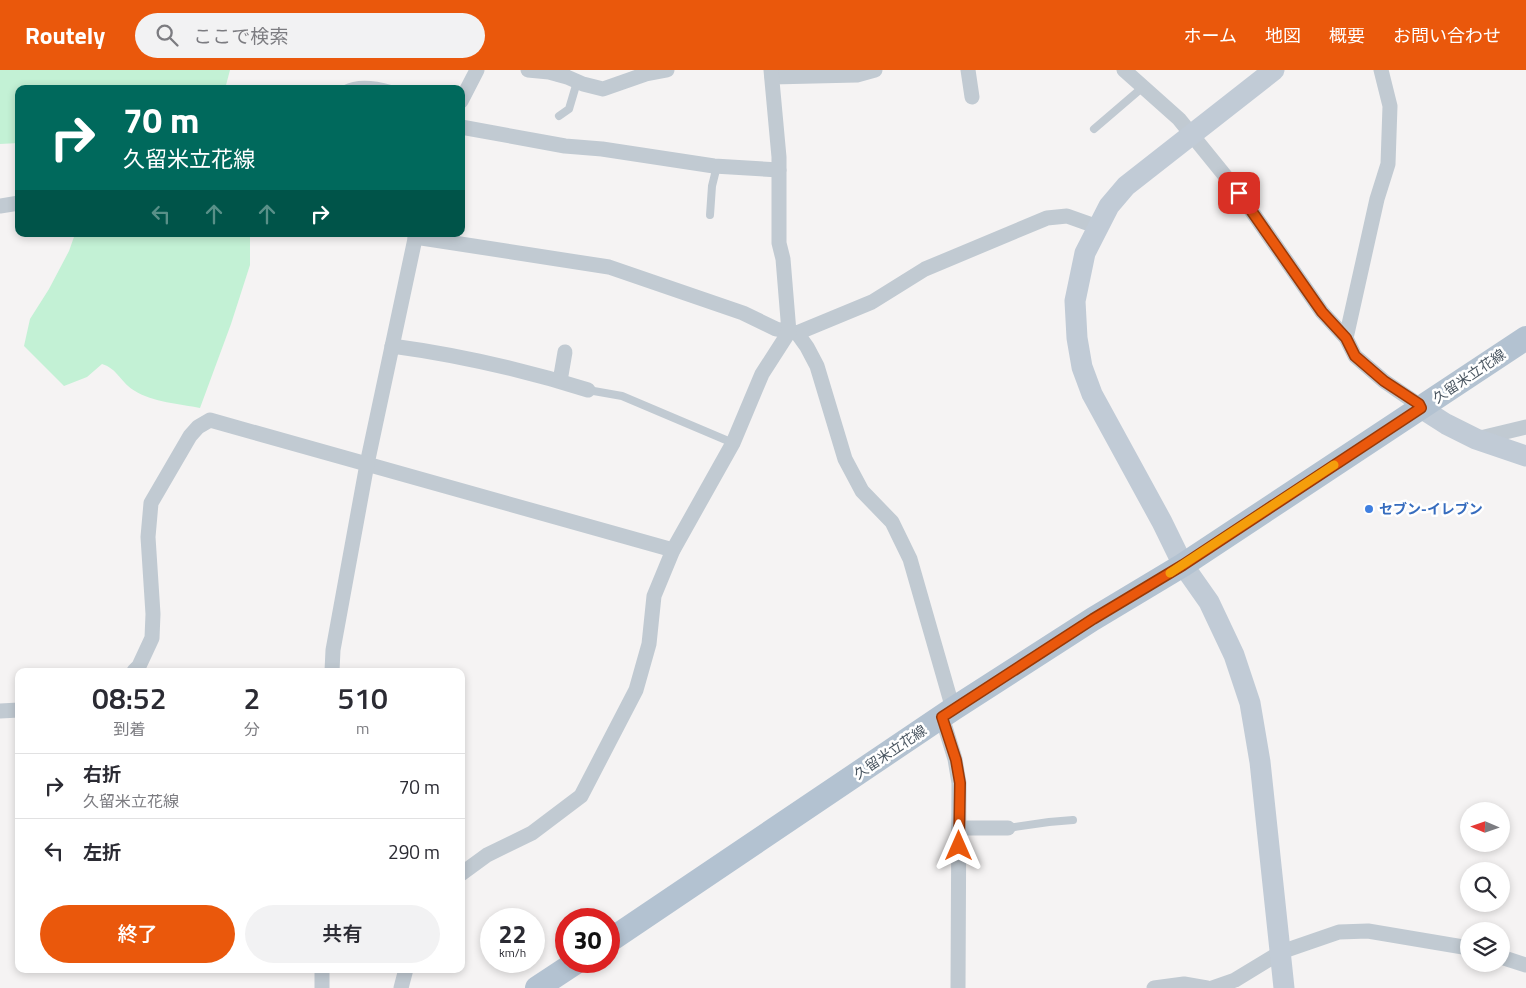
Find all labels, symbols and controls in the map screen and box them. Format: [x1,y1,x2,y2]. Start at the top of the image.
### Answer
search box [135,13,485,58]
text: Routely [25,17,105,53]
icon: search [153,21,181,49]
text: ここで検索 [193,21,288,50]
text: ホーム [1184,22,1237,49]
text: 地図 [1265,22,1301,49]
text: 概要 [1329,22,1365,49]
text: お問い合わせ [1393,22,1501,49]
text: 70 m [123,93,199,147]
icon: right [40,105,105,170]
text: 久留米立花線 [123,142,255,176]
pin [1218,172,1260,214]
icon: arrive [1225,179,1253,207]
icon: left [147,200,175,228]
icon: ahead [200,200,228,228]
icon: ahead [253,200,281,228]
icon: right [306,200,334,228]
street label: 久留米立花線 [1428,343,1509,408]
place label: セブン-イレブン [1379,498,1483,519]
marker: セブン-イレブン [1363,503,1375,515]
text: 08:52 [92,675,166,721]
text: 2 [244,675,260,721]
text: 510 [337,675,388,721]
text: m [356,716,369,740]
text: 到着 [113,717,145,741]
text: 分 [244,717,260,741]
street label: 久留米立花線 [849,719,930,784]
text: 右折 [83,759,121,788]
icon: right [40,772,68,800]
text: 70 m [399,772,440,801]
text: 久留米立花線 [83,789,179,813]
north arrow [1460,802,1510,852]
map controls [1460,802,1510,972]
position arrow [932,819,984,871]
icon: left [40,837,68,865]
text: 左折 [83,837,121,866]
text: 290 m [388,837,440,866]
button: search [1460,862,1510,912]
button: 終了 [40,905,235,963]
button: 共有 [245,905,440,963]
speed limit sign: 30 [555,908,620,973]
text: 22 [498,915,527,953]
button: layers [1460,922,1510,972]
text: km/h [499,943,526,962]

